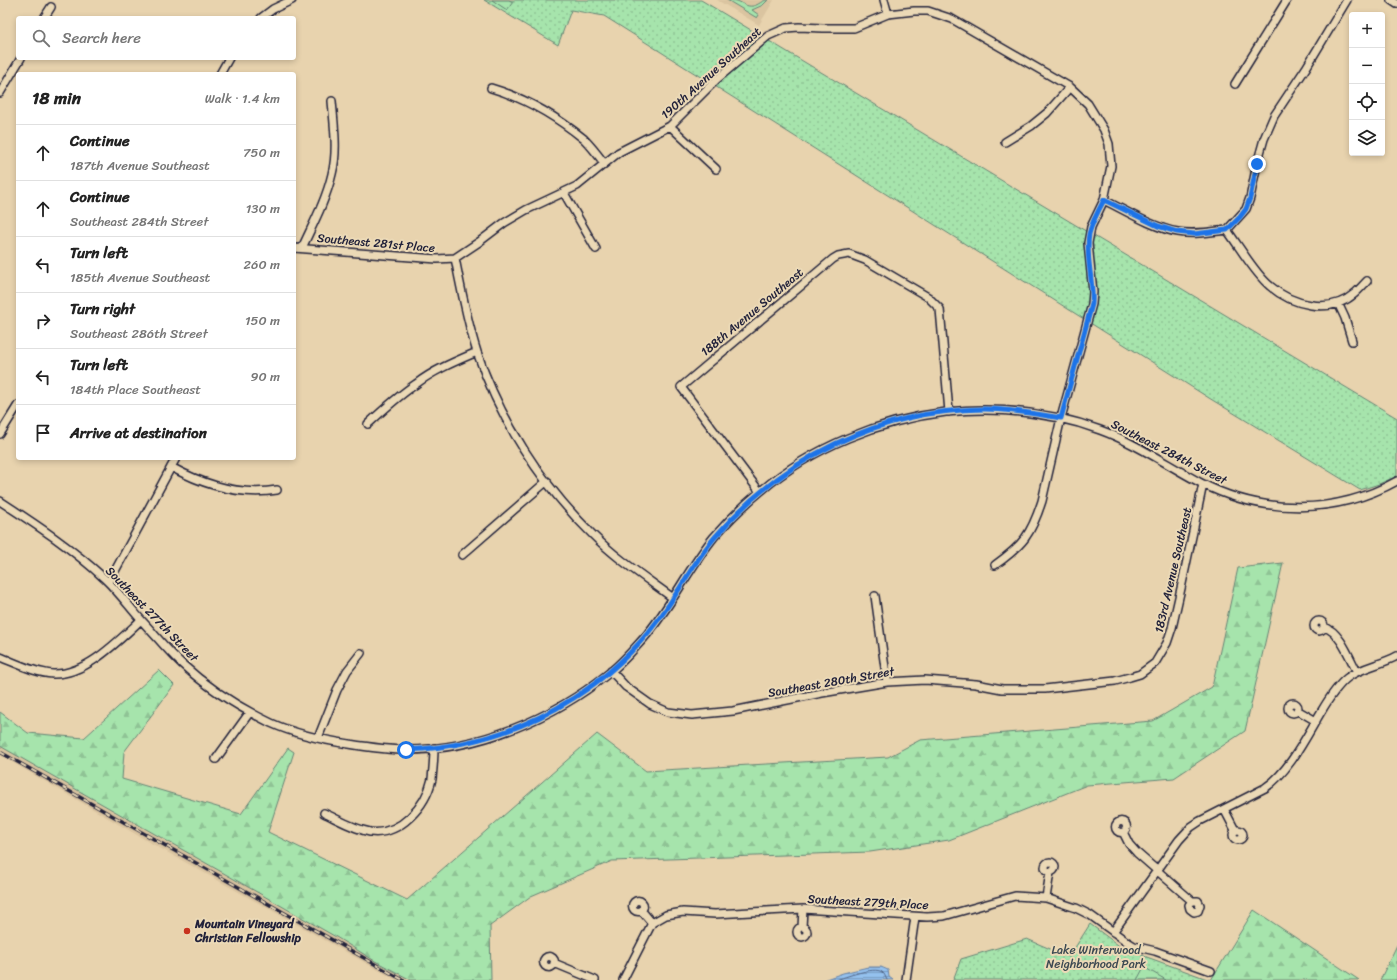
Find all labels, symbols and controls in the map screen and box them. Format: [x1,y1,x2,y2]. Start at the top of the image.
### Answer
map controls [1349,12,1385,156]
button: + [1349,12,1385,48]
search box [16,16,296,60]
street label: 190th Avenue Southeast [655,21,767,125]
text: Search here [62,25,141,51]
icon: search [30,27,52,49]
button: − [1349,48,1385,84]
text: 18 min [32,83,81,113]
button: locate [1349,84,1385,120]
text: Walk · 1.4 km [205,87,280,110]
button: layers [1349,120,1385,156]
text: Continue [70,128,130,154]
text: 750 m [243,141,280,164]
icon: ahead [32,142,54,164]
text: 187th Avenue Southeast [70,154,210,177]
route end [1248,155,1266,173]
text: Continue [70,184,130,210]
text: 130 m [246,197,280,220]
icon: ahead [32,198,54,220]
text: Southeast 284th Street [70,210,209,233]
street label: Southeast 281st Place [316,227,436,259]
text: Turn left [70,240,128,266]
text: 260 m [244,253,280,276]
icon: left [32,254,54,276]
street label: 188th Avenue Southeast [695,262,809,362]
text: 185th Avenue Southeast [70,266,210,289]
text: Turn right [70,296,135,322]
text: 150 m [245,309,280,332]
icon: right [32,310,54,332]
text: Southeast 286th Street [70,322,208,345]
text: Turn left [70,352,128,378]
text: 90 m [250,365,280,388]
icon: left [32,366,54,388]
text: 184th Place Southeast [70,378,201,401]
street label: Southeast 284th Street [1107,413,1232,491]
text: Arrive at destination [70,420,207,446]
icon: arrive [32,422,54,444]
street label: 183rd Avenue Southeast [1148,505,1198,635]
street label: Southeast 277th Street [100,561,205,668]
street label: Southeast 280th Street [766,660,897,704]
route start [397,741,415,759]
street label: Southeast 279th Place [807,888,929,916]
place label: Mountain Vineyard Christian Fellowship [194,913,302,949]
marker: Mountain Vineyard Christian Fellowship [182,926,192,936]
park label: Lake Winterwood Neighborhood Park [1046,939,1147,975]

